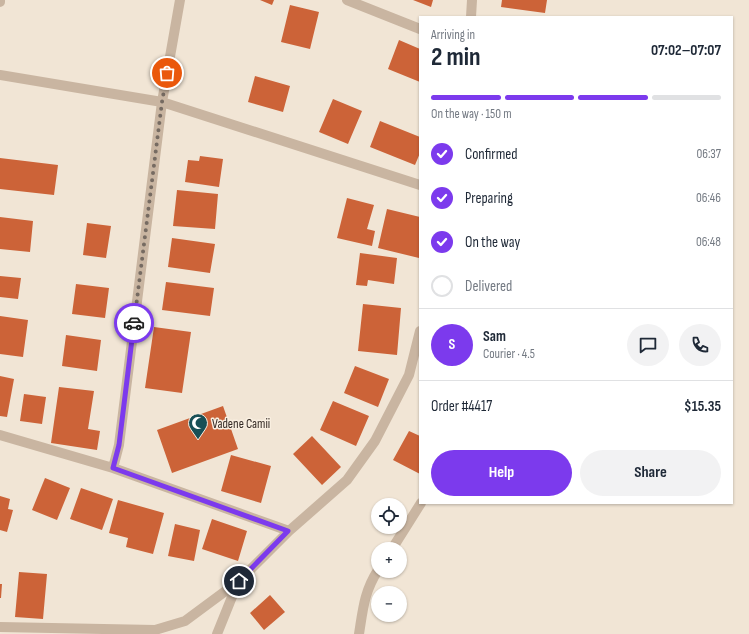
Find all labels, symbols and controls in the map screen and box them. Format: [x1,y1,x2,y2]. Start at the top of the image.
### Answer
text: Arriving in [431,27,475,43]
text: 07:02–07:07 [651,41,721,60]
text: 2 min [431,42,481,73]
pin [150,56,184,90]
icon: bag [156,62,178,84]
text: On the way · 150 m [431,106,512,122]
icon: check [431,143,453,165]
text: Confirmed [465,145,518,164]
text: 06:37 [696,146,721,162]
icon: check [431,187,453,209]
text: Preparing [465,189,513,208]
text: 06:46 [696,190,721,206]
icon: check [431,231,453,253]
text: On the way [465,233,520,252]
text: 06:48 [696,234,721,250]
text: Delivered [465,277,512,296]
courier [114,303,154,343]
icon: car [123,312,145,334]
button: chat [627,324,669,366]
button: phone [679,324,721,366]
text: Sam [483,327,506,346]
text: S [449,335,455,354]
text: Courier · 4.5 [483,346,535,362]
text: Order #4417 [431,397,492,416]
text: $15.35 [684,397,721,416]
mosque icon: Vadene Camii [187,412,209,440]
place label: Vadene Camii [212,416,270,432]
button: Help [431,450,572,496]
button: Share [580,450,721,496]
map controls [371,498,407,622]
button: locate [371,498,407,534]
button: + [371,542,407,578]
pin [222,564,256,598]
icon: home [228,570,250,592]
button: − [371,586,407,622]

